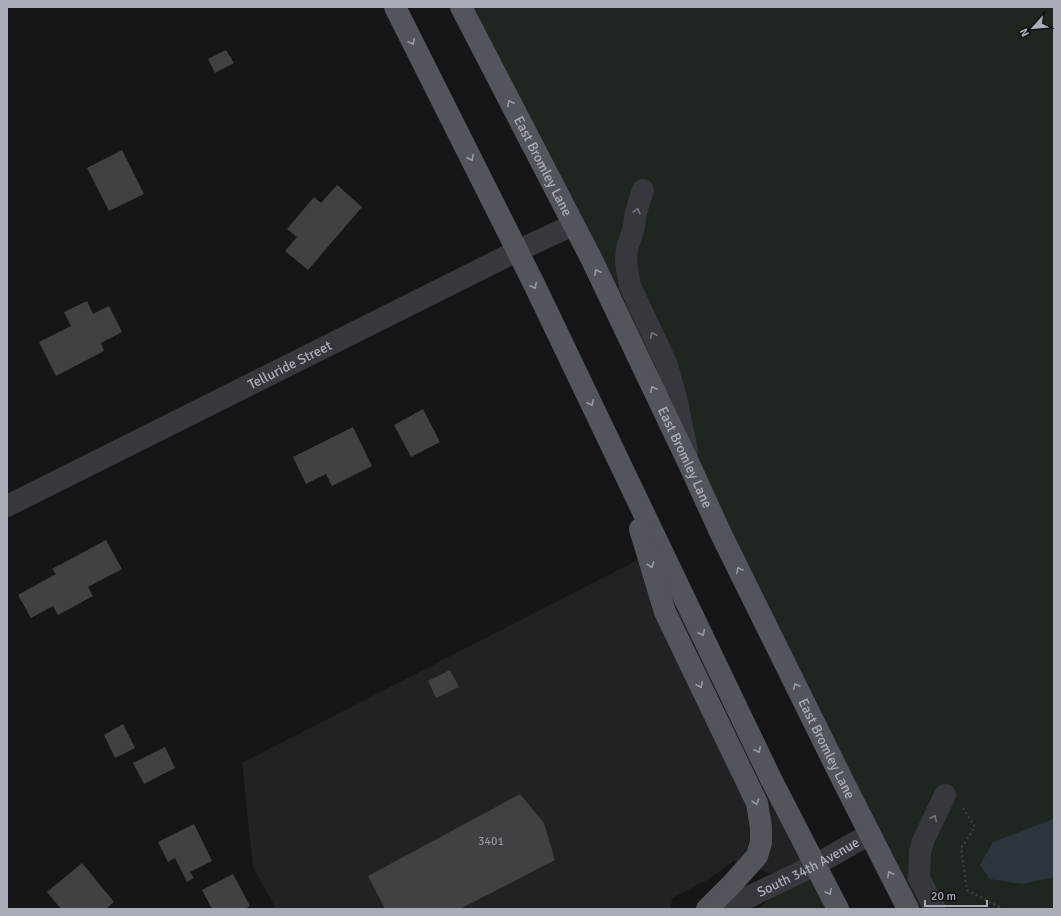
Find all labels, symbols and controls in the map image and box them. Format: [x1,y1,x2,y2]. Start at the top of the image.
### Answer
north arrow [1013,8,1053,48]
text: N [1017,26,1032,39]
one-way arrow [407,38,415,45]
one-way arrow [508,100,515,107]
street label: East Bromley Lane [510,113,576,219]
one-way arrow [466,154,473,161]
one-way arrow [632,208,640,215]
one-way arrow [594,268,602,276]
one-way arrow [529,281,537,289]
one-way arrow [650,331,658,339]
street label: Telluride Street [245,337,334,393]
one-way arrow [650,385,658,393]
one-way arrow [586,398,594,406]
street label: East Bromley Lane [654,404,716,510]
one-way arrow [646,562,655,569]
one-way arrow [736,566,744,574]
one-way arrow [697,629,705,636]
one-way arrow [696,681,703,688]
one-way arrow [793,683,801,691]
street label: East Bromley Lane [795,695,859,802]
one-way arrow [753,746,761,754]
one-way arrow [751,799,760,806]
one-way arrow [929,814,937,822]
street label: South 34th Avenue [754,833,862,900]
house number: 3401 [478,834,504,849]
one-way arrow [888,871,895,879]
scale bar [925,882,987,908]
one-way arrow [824,887,832,895]
text: 20 m [931,889,956,904]

